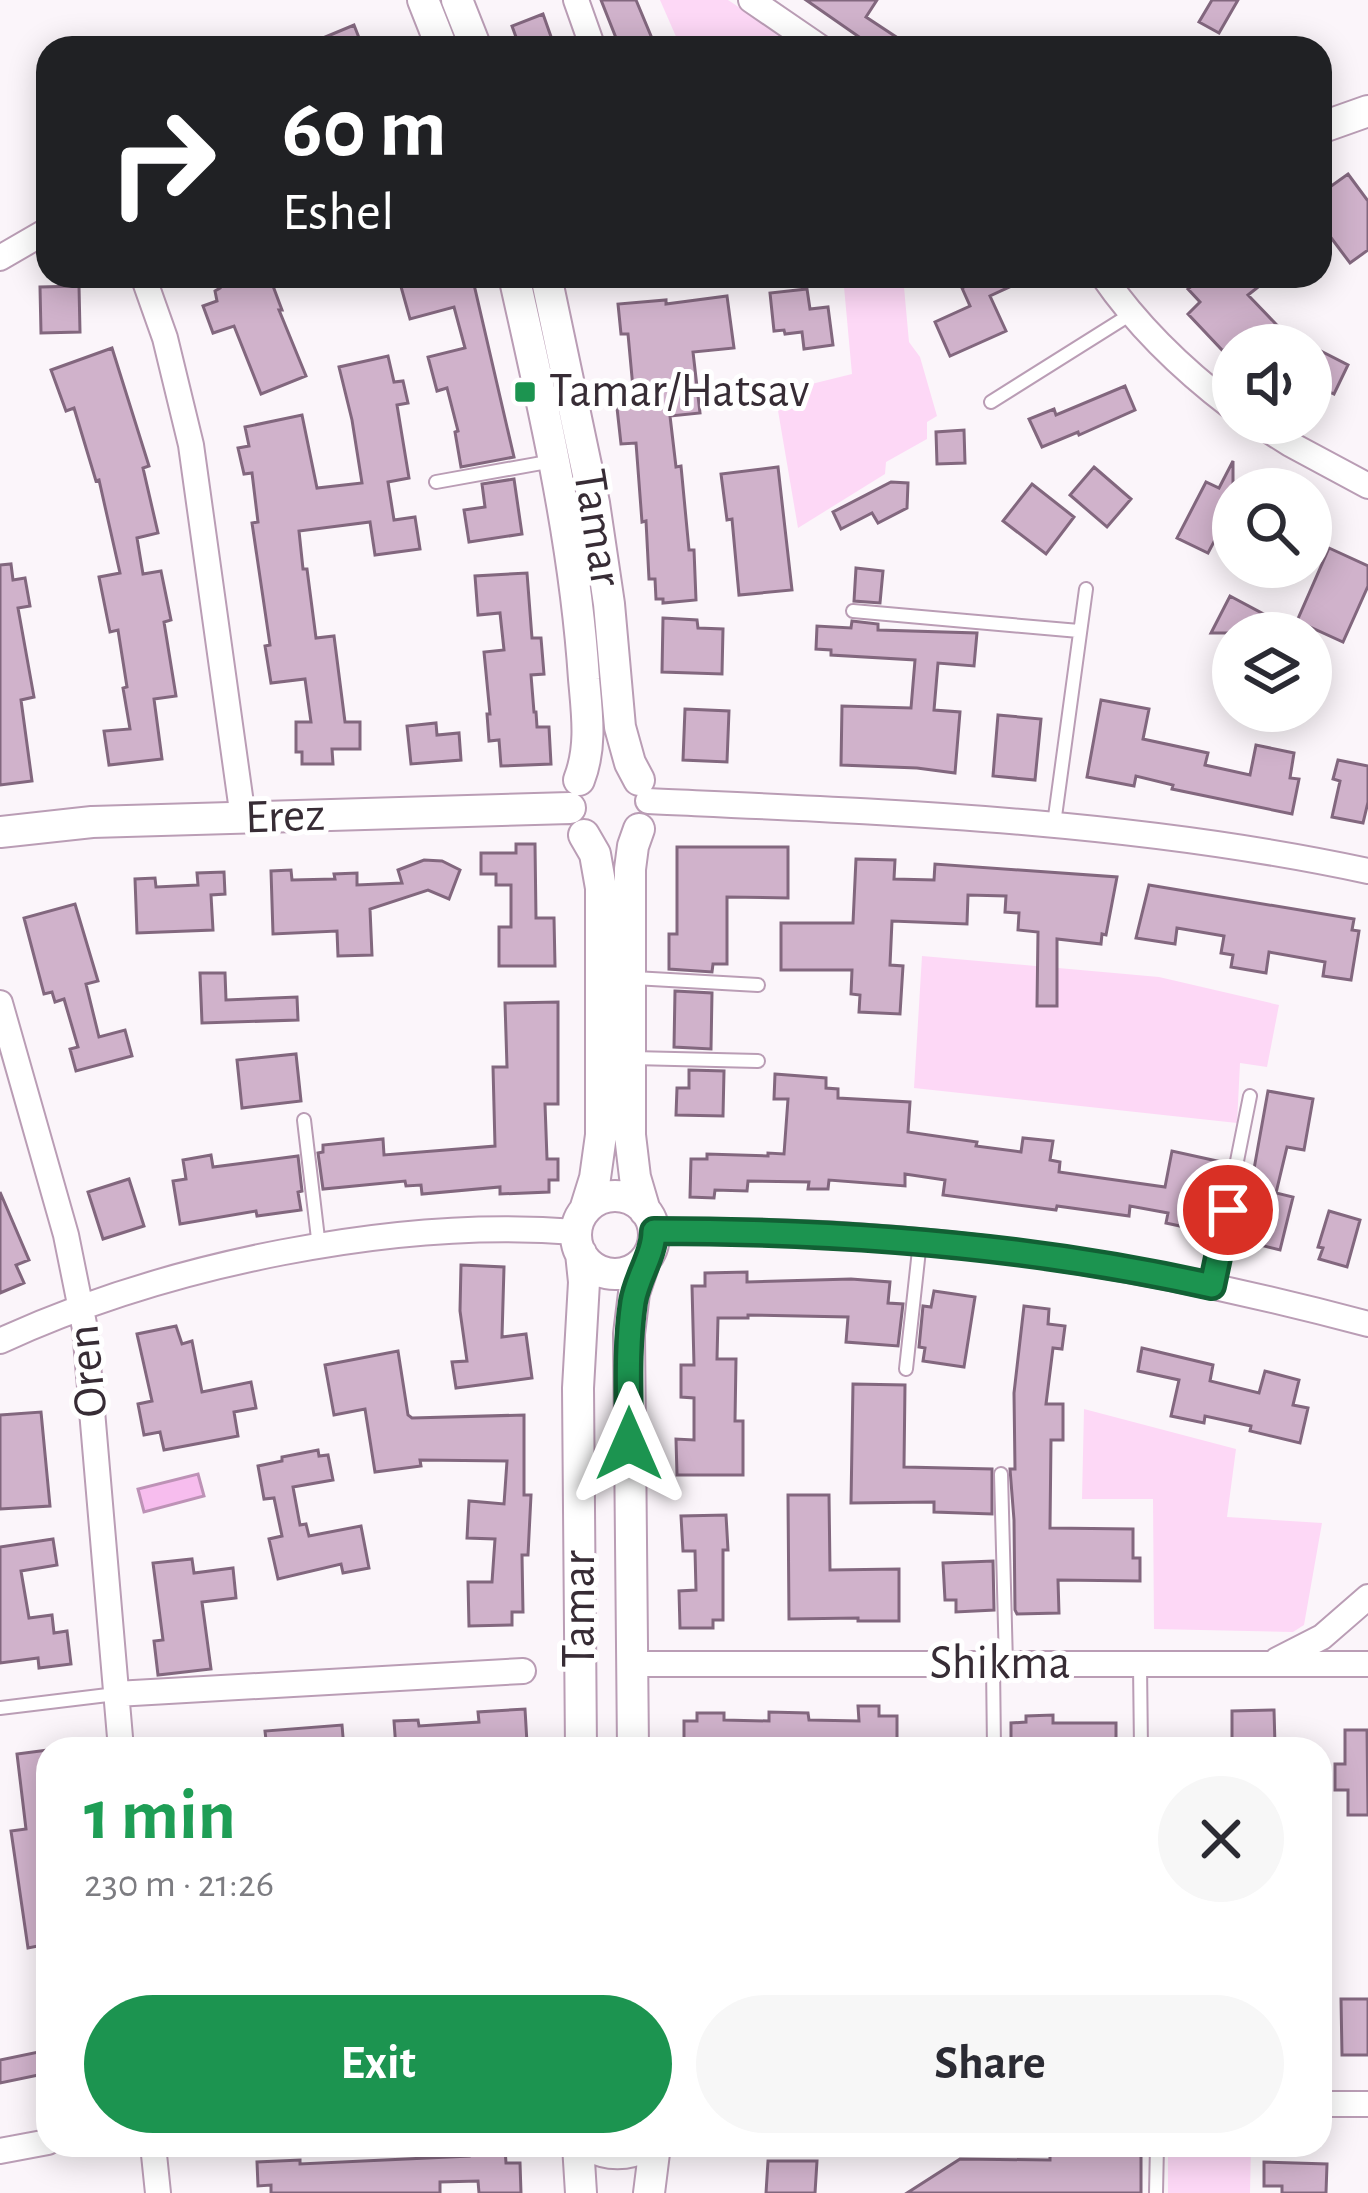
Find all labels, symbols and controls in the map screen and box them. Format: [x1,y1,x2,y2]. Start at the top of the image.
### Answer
icon: right [84,84,240,240]
text: 60 m [282,88,447,172]
text: Eshel [282,186,394,240]
map controls [1212,324,1332,732]
button: sound [1212,324,1332,444]
place label: Tamar/Hatsav [549,368,809,416]
marker: Tamar/Hatsav [512,379,538,405]
street label: Tamar [564,466,630,590]
button: search [1212,468,1332,588]
button: layers [1212,612,1332,732]
street label: Erez [244,792,326,842]
pin [1177,1159,1279,1261]
icon: arrive [1195,1177,1261,1243]
street label: Oren [59,1322,117,1420]
position arrow [566,1381,692,1507]
street label: Tamar [556,1550,604,1668]
street label: Shikma [929,1640,1071,1688]
button: close [1158,1776,1284,1902]
text: 1 min [84,1780,236,1852]
text: 230 m · 21:26 [84,1865,274,1904]
button: Exit [84,1995,672,2133]
button: Share [696,1995,1284,2133]

